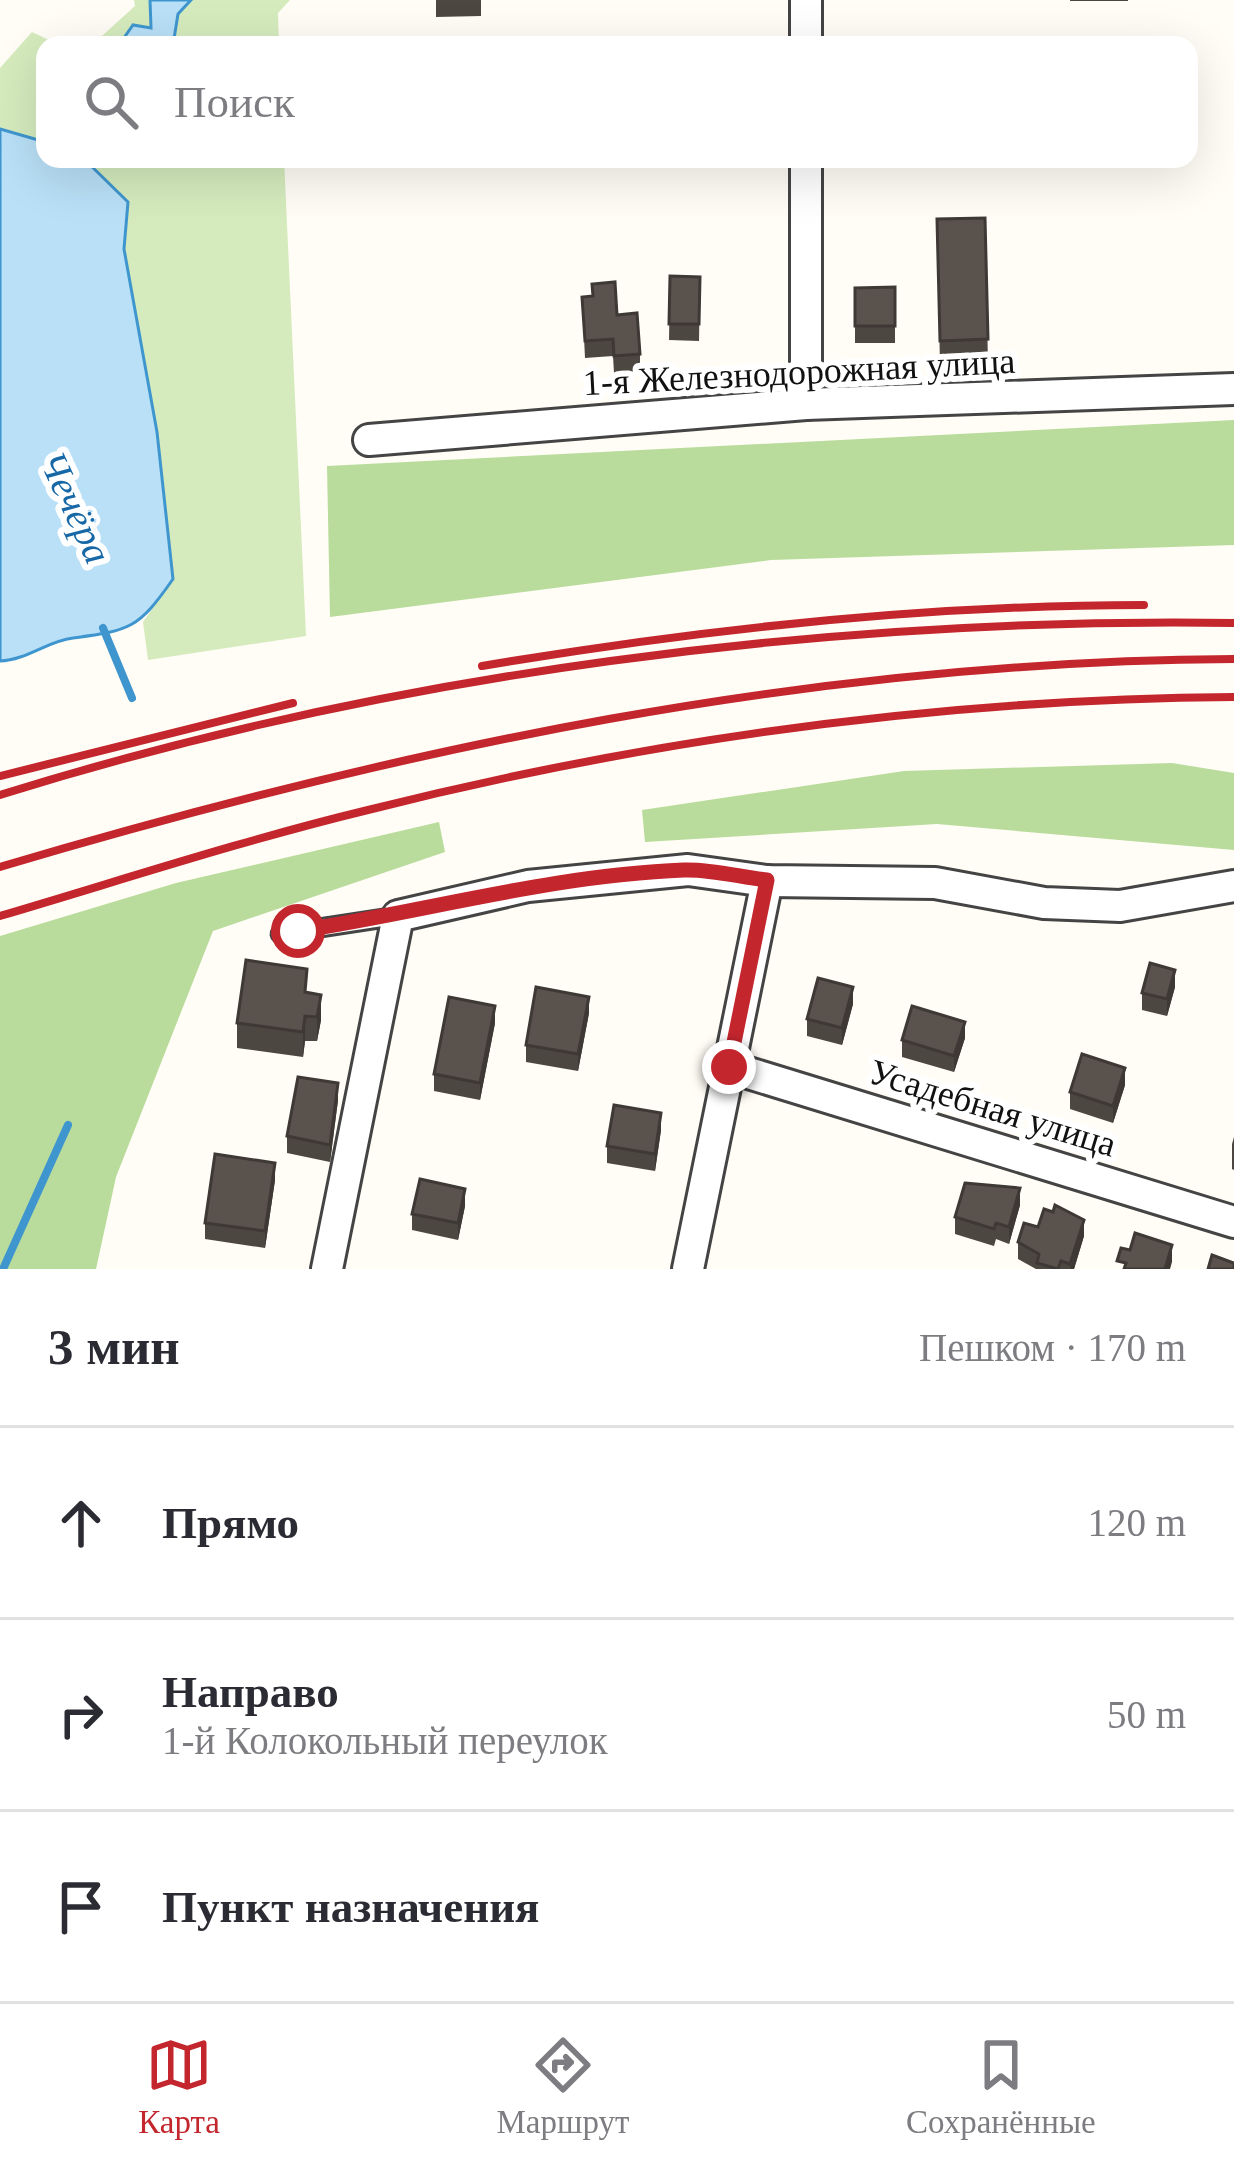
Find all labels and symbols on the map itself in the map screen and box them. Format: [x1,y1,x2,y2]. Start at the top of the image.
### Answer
street label: 1-я Железнодорожная улица [582,341,1016,403]
water label: Чечёра [30,444,120,570]
route start [271,904,325,958]
route end [702,1040,756,1094]
street label: Усадебная улица [865,1051,1121,1164]

